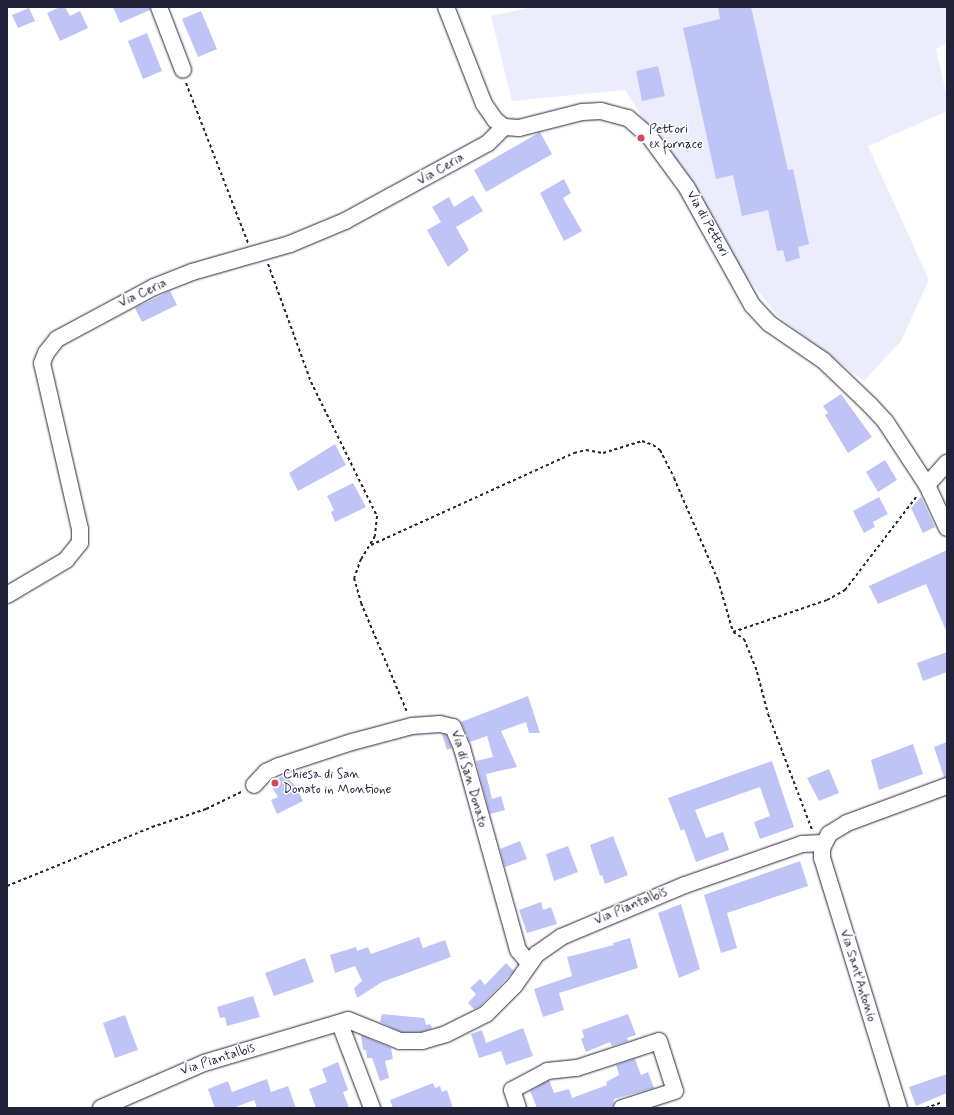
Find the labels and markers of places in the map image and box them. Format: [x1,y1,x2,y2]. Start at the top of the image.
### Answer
place label: Pettori ex fornace [649,123,703,154]
marker: Pettori ex fornace [636,133,646,143]
place label: Chiesa di San Donato in Montione [283,768,388,799]
marker: Chiesa di San Donato in Montione [270,778,280,788]

